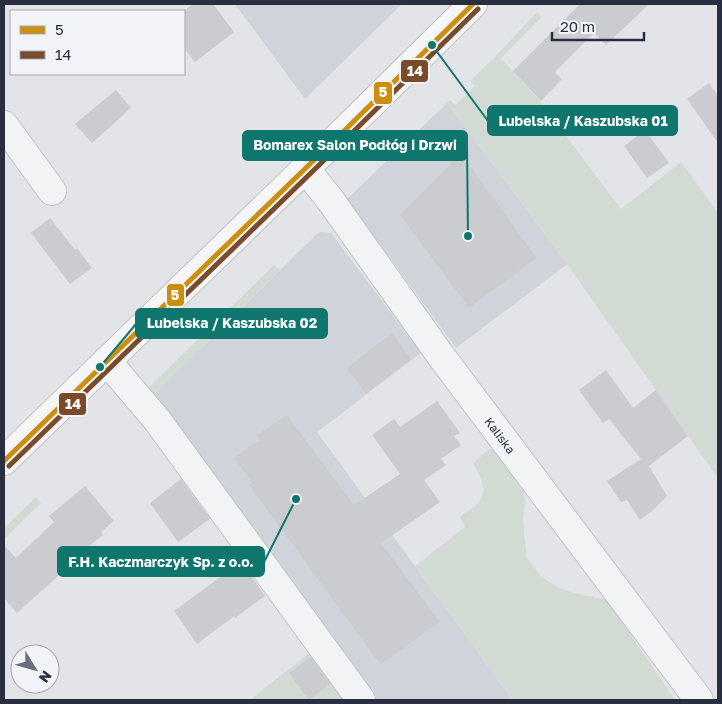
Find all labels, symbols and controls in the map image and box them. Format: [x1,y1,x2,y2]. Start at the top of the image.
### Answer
legend [10,10,185,75]
scale bar [552,10,644,42]
text: 20 m [560,17,595,35]
text: 5 [55,20,64,38]
text: 14 [55,45,71,63]
line badge: 14 [400,59,429,83]
text: 14 [407,62,423,79]
line badge: 5 [373,81,393,105]
text: 5 [379,83,388,100]
callout: Lubelska / Kaszubska 01 [488,106,677,135]
text: Lubelska / Kaszubska 01 [498,112,668,129]
callout: Bomarex Salon Podłóg i Drzwi [243,131,467,160]
text: Bomarex Salon Podłóg i Drzwi [253,136,457,153]
line badge: 5 [166,283,185,307]
text: 5 [171,286,180,303]
callout: Lubelska / Kaszubska 02 [136,309,327,338]
text: Lubelska / Kaszubska 02 [147,314,318,331]
line badge: 14 [58,392,87,416]
text: 14 [65,395,81,412]
street label: Kaliska [482,414,519,456]
callout: F.H. Kaczmarczyk Sp. z o.o. [58,547,264,576]
text: F.H. Kaczmarczyk Sp. z o.o. [68,553,254,570]
north arrow [10,644,60,694]
text: N [36,668,56,686]

